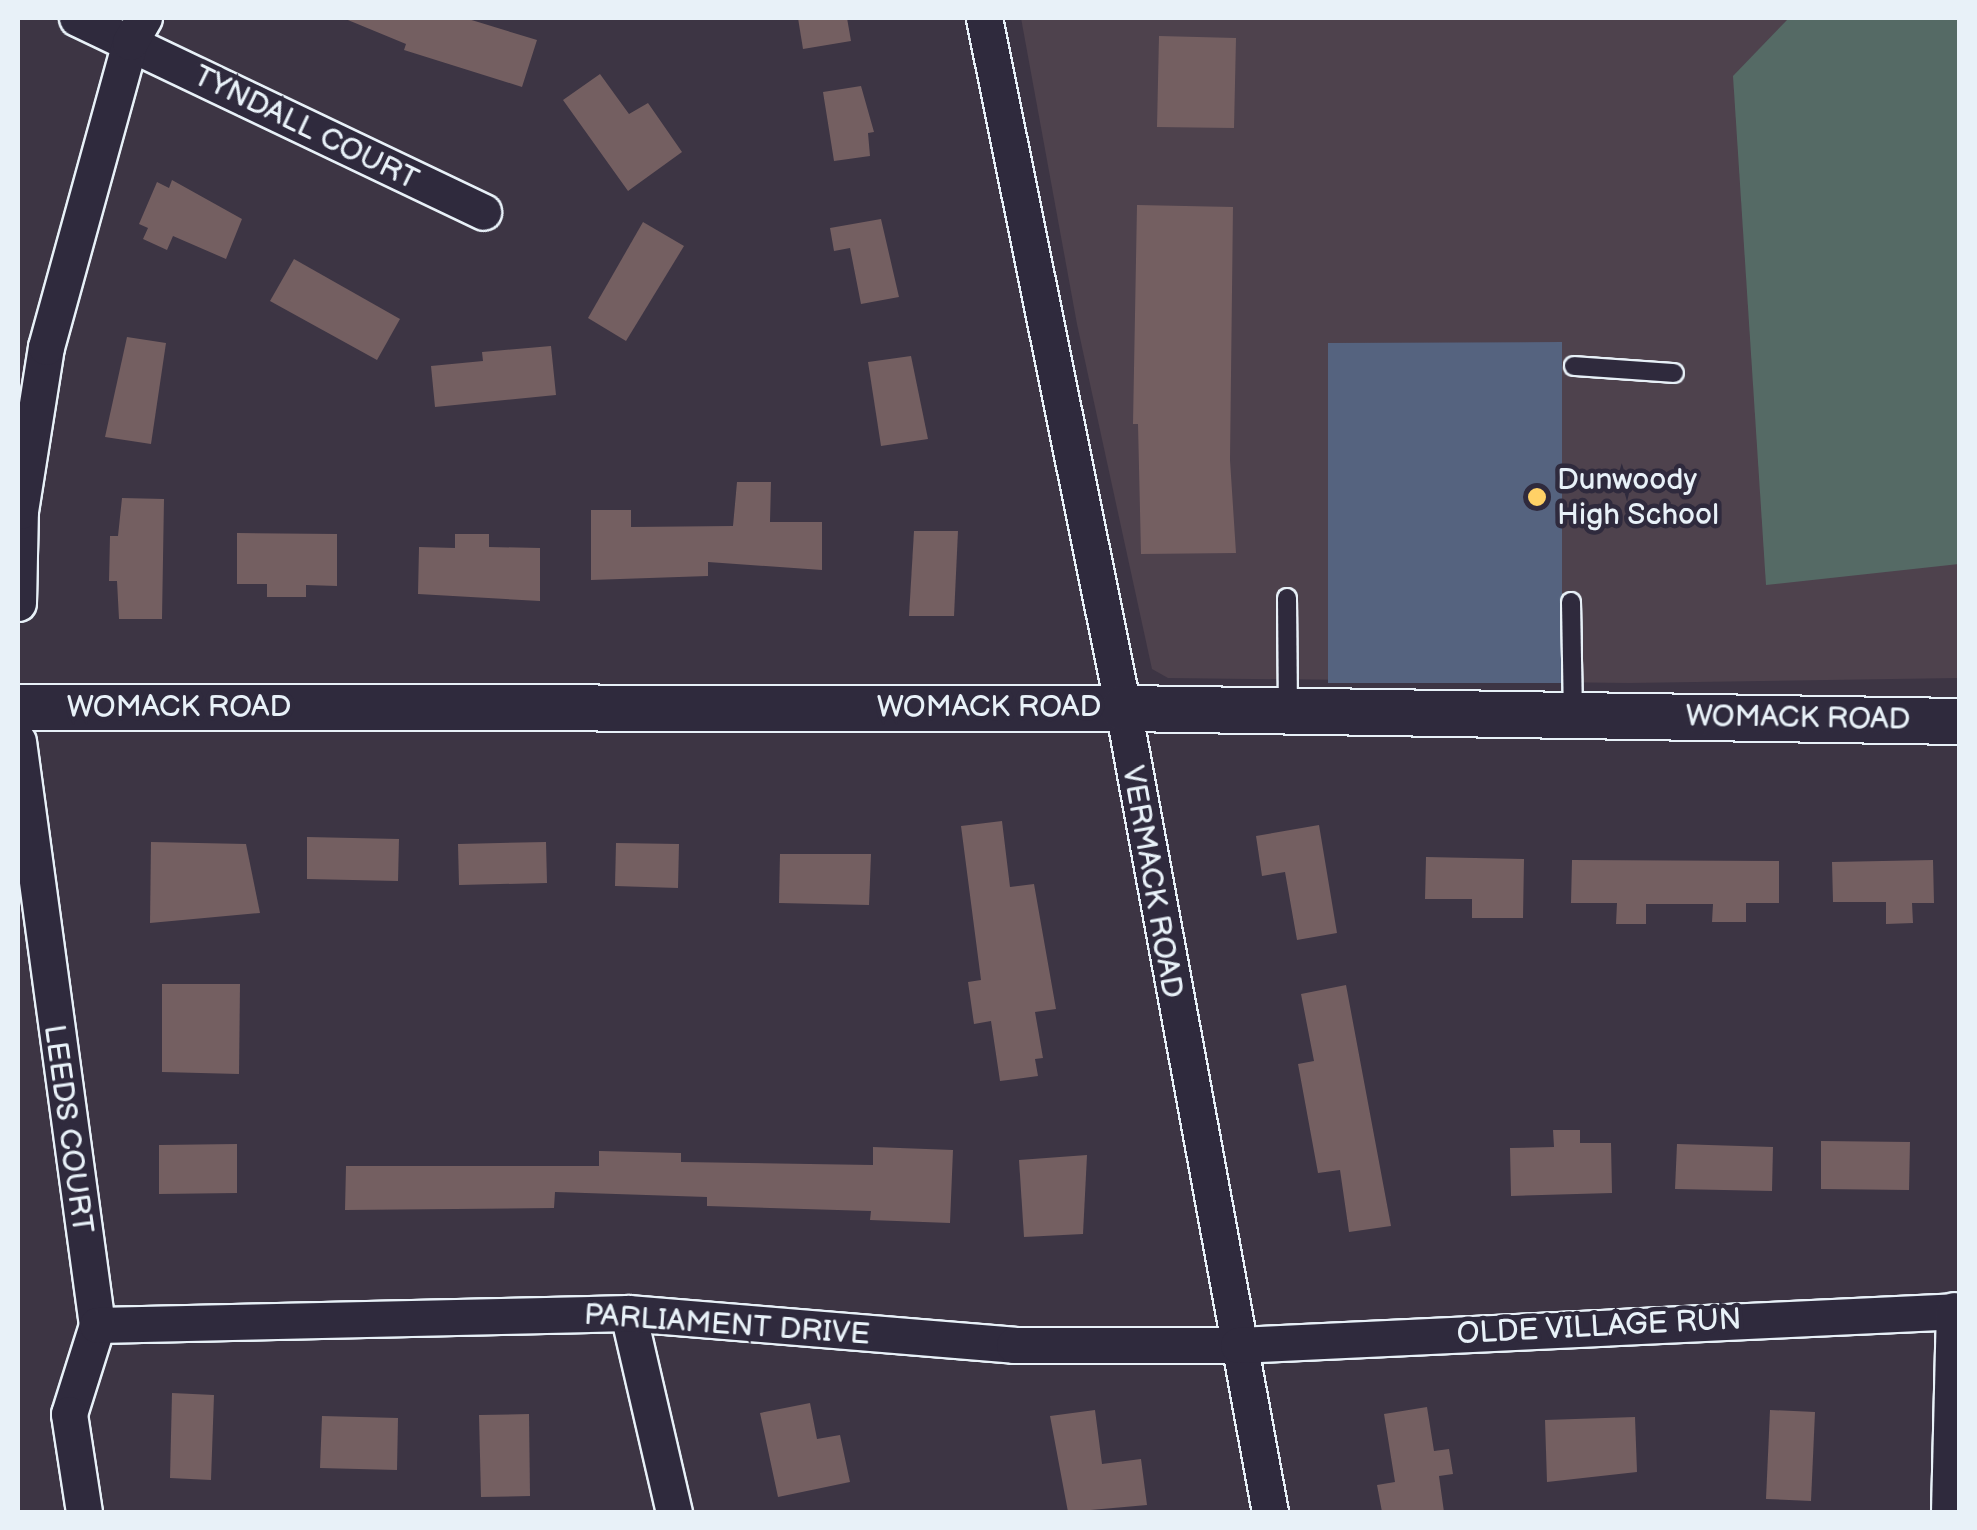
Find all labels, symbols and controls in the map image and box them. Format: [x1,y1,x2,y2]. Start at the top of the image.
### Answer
street label: TYNDALL COURT [188,58,424,198]
place label: Dunwoody High School [1557,462,1719,532]
marker: Dunwoody High School [1526,486,1548,508]
street label: WOMACK ROAD [67,689,291,725]
street label: WOMACK ROAD [877,689,1101,725]
street label: WOMACK ROAD [1685,698,1911,738]
street label: VERMACK ROAD [1114,763,1190,1001]
street label: LEEDS COURT [36,1022,100,1236]
street label: PARLIAMENT DRIVE [583,1297,871,1353]
street label: OLDE VILLAGE RUN [1455,1302,1743,1352]

